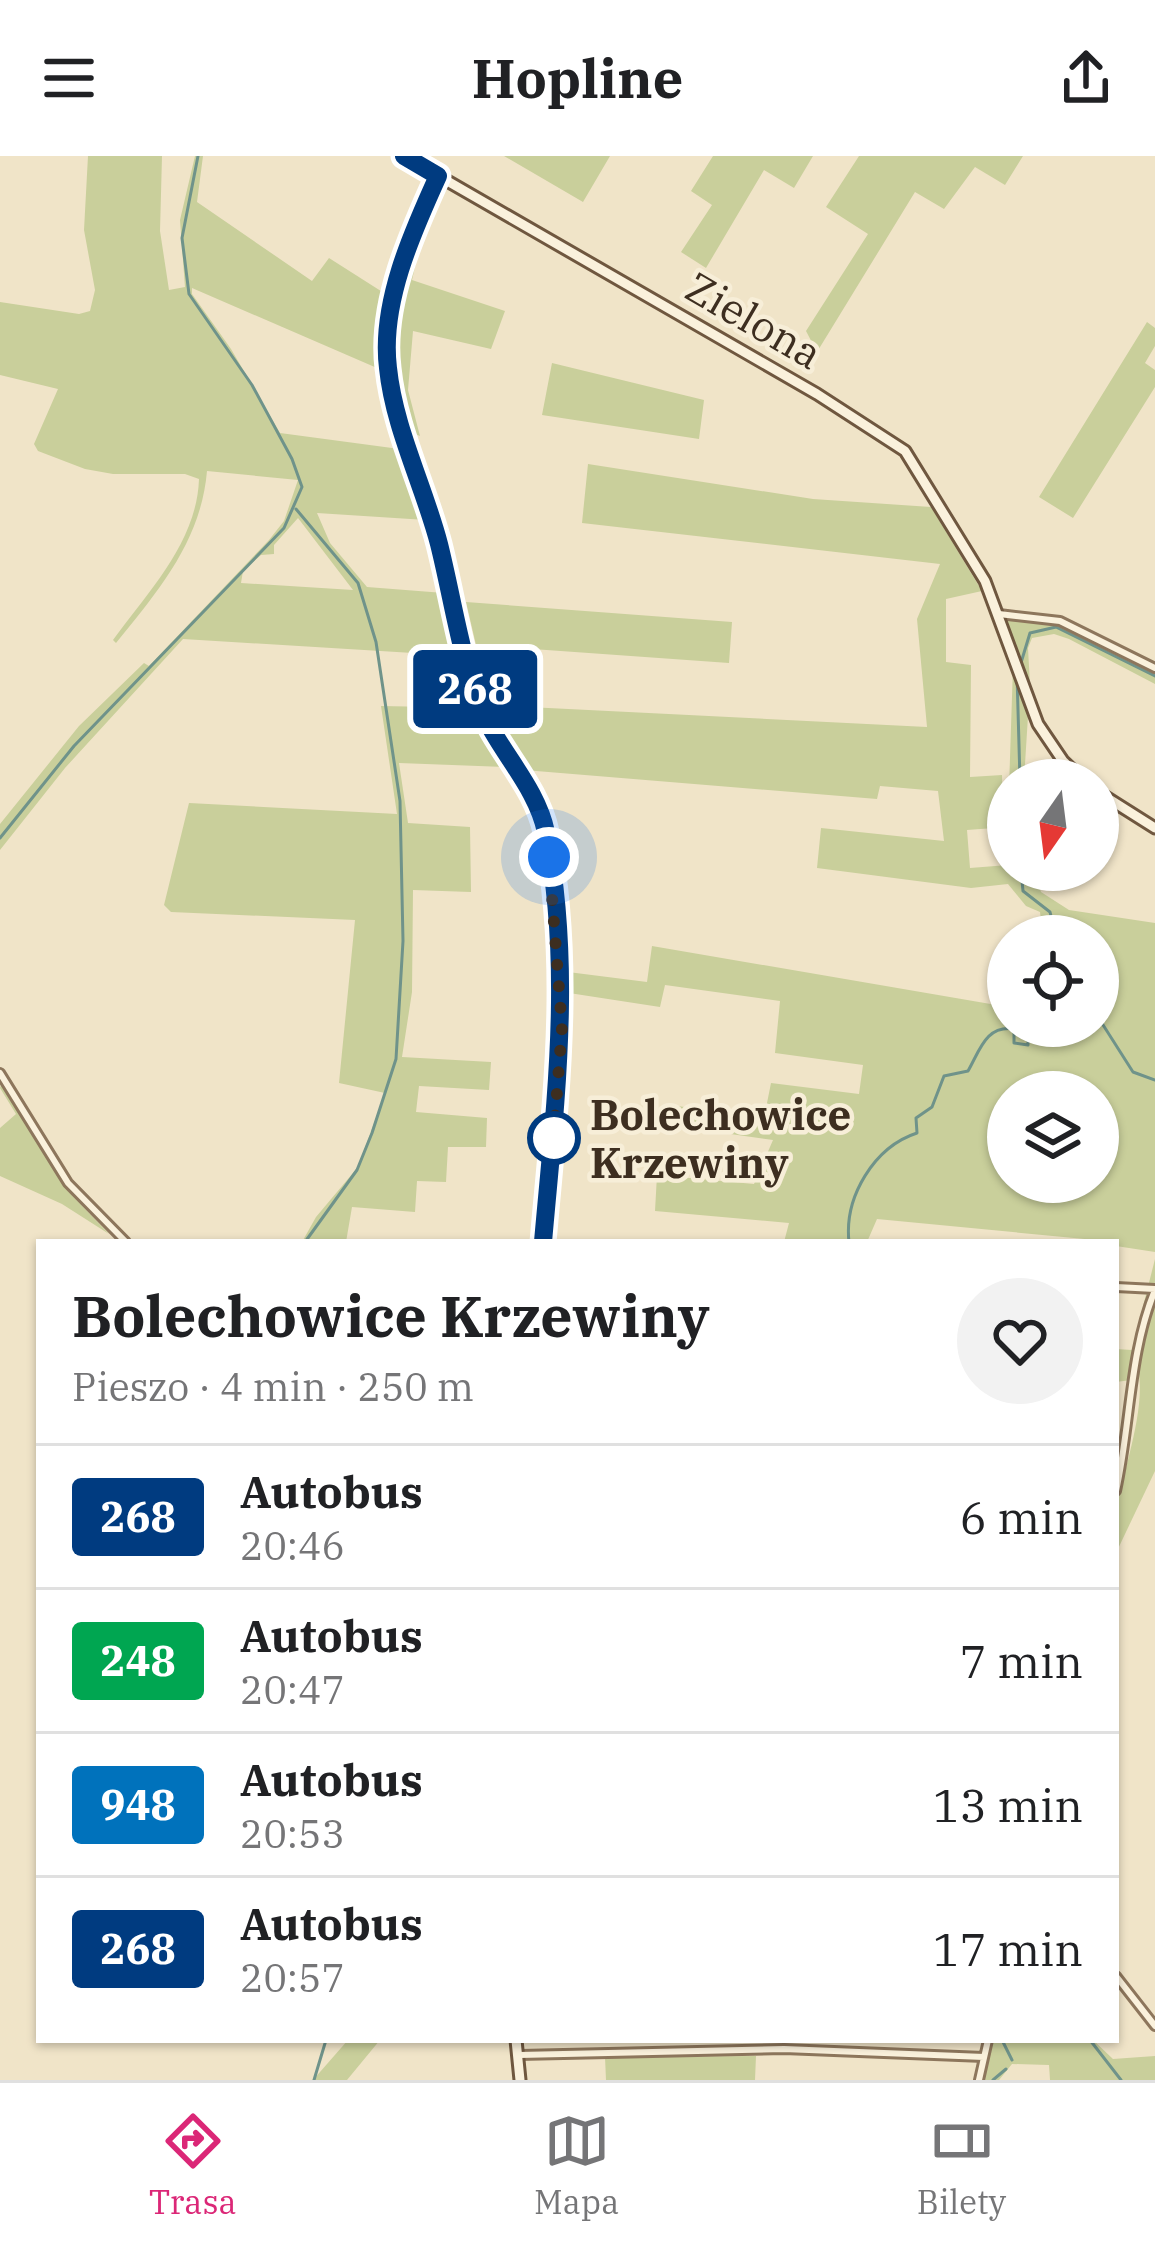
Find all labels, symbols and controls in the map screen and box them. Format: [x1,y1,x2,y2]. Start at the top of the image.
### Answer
text: Hopline [472,43,683,113]
icon: menu [36,45,102,111]
icon: share [1053,45,1119,111]
street label: Zielona [676,259,832,381]
line badge: 268 [406,650,544,728]
text: 268 [437,661,513,716]
north arrow [987,759,1119,891]
map controls [987,759,1119,1203]
your location [519,827,579,887]
button: locate [987,915,1119,1047]
button: layers [987,1071,1119,1203]
place label: Bolechowice Krzewiny [590,1087,851,1190]
marker: Bolechowice Krzewiny [529,1113,579,1163]
button: heart [957,1278,1083,1404]
text: Bolechowice Krzewiny [72,1279,710,1353]
text: Pieszo · 4 min · 250 m [72,1361,474,1412]
text: Autobus [240,1462,423,1520]
text: 6 min [960,1488,1083,1546]
text: 268 [100,1489,176,1544]
text: 20:46 [240,1520,345,1571]
text: Autobus [240,1606,423,1664]
text: 7 min [960,1632,1083,1690]
text: 248 [100,1633,176,1688]
text: 20:47 [240,1664,345,1715]
text: Autobus [240,1750,423,1808]
text: 13 min [933,1776,1083,1834]
text: 948 [100,1777,176,1832]
text: 20:53 [240,1808,345,1859]
text: Autobus [240,1894,423,1952]
text: 17 min [933,1920,1083,1978]
text: 268 [100,1921,176,1976]
text: 20:57 [240,1952,345,2003]
tab: Trasa [149,2108,237,2223]
tab: Mapa [534,2108,619,2223]
tab: Bilety [917,2108,1006,2223]

